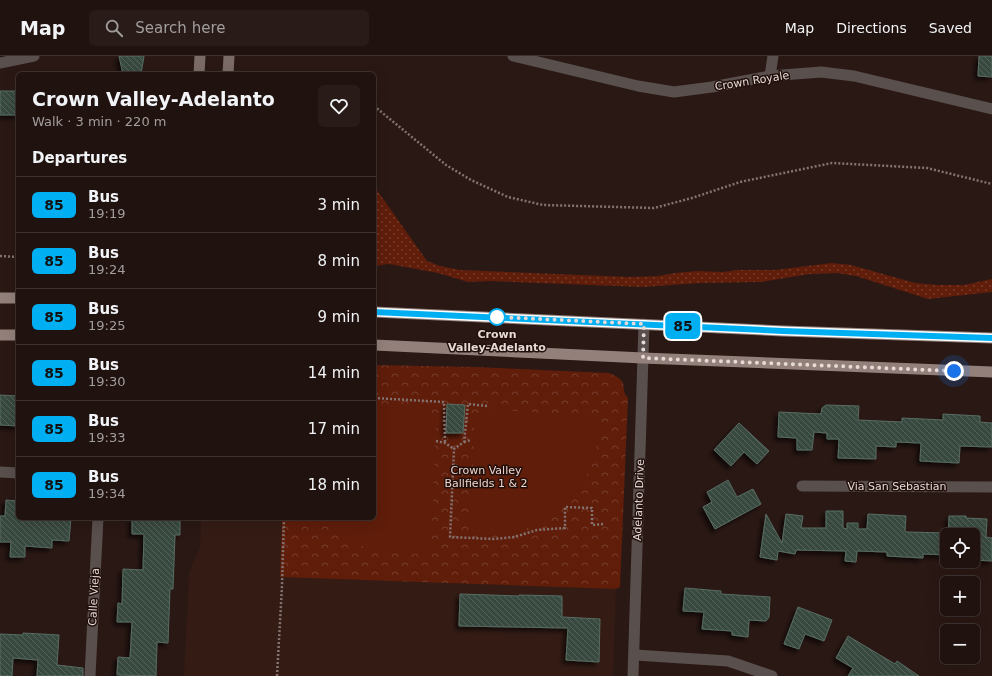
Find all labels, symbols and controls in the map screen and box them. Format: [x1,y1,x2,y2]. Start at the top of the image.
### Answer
search box [89,10,369,46]
text: Map [20,17,65,39]
icon: search [103,17,125,39]
text: Search here [135,19,225,37]
text: Map [785,20,814,36]
text: Directions [836,20,907,36]
text: Saved [929,20,972,36]
street label: Crown Royale [714,69,790,93]
button: heart [318,85,360,127]
text: Crown Valley-Adelanto [32,88,275,110]
text: Walk · 3 min · 220 m [32,114,166,129]
text: Departures [32,149,127,167]
text: Bus [88,188,119,206]
text: 3 min [317,196,360,214]
text: 85 [44,197,64,213]
text: 19:19 [88,206,125,221]
text: Bus [88,244,119,262]
text: 8 min [317,252,360,270]
text: 85 [44,253,64,269]
text: 19:24 [88,262,125,277]
text: Bus [88,300,119,318]
text: 9 min [317,308,360,326]
marker: Crown Valley-Adelanto [488,308,506,326]
text: 85 [44,309,64,325]
line badge: 85 [665,313,701,339]
text: 19:25 [88,318,125,333]
text: 85 [673,318,693,334]
place label: Crown Valley-Adelanto [448,328,546,354]
text: Bus [88,356,119,374]
your location [944,361,964,381]
text: 14 min [308,364,360,382]
text: 85 [44,365,64,381]
text: 19:30 [88,374,125,389]
text: Bus [88,412,119,430]
text: 17 min [308,420,360,438]
text: 85 [44,421,64,437]
text: 19:33 [88,430,125,445]
street label: Adelanto Drive [631,459,647,541]
park label: Crown Valley Ballfields 1 & 2 [445,464,527,490]
text: Bus [88,468,119,486]
text: 18 min [308,476,360,494]
text: 85 [44,477,64,493]
street label: Via San Sebastian [847,480,947,493]
text: 19:34 [88,486,125,501]
map controls [940,528,980,664]
button: locate [940,528,980,568]
street label: Calle Vieja [86,568,102,626]
button: + [940,576,980,616]
button: − [940,624,980,664]

